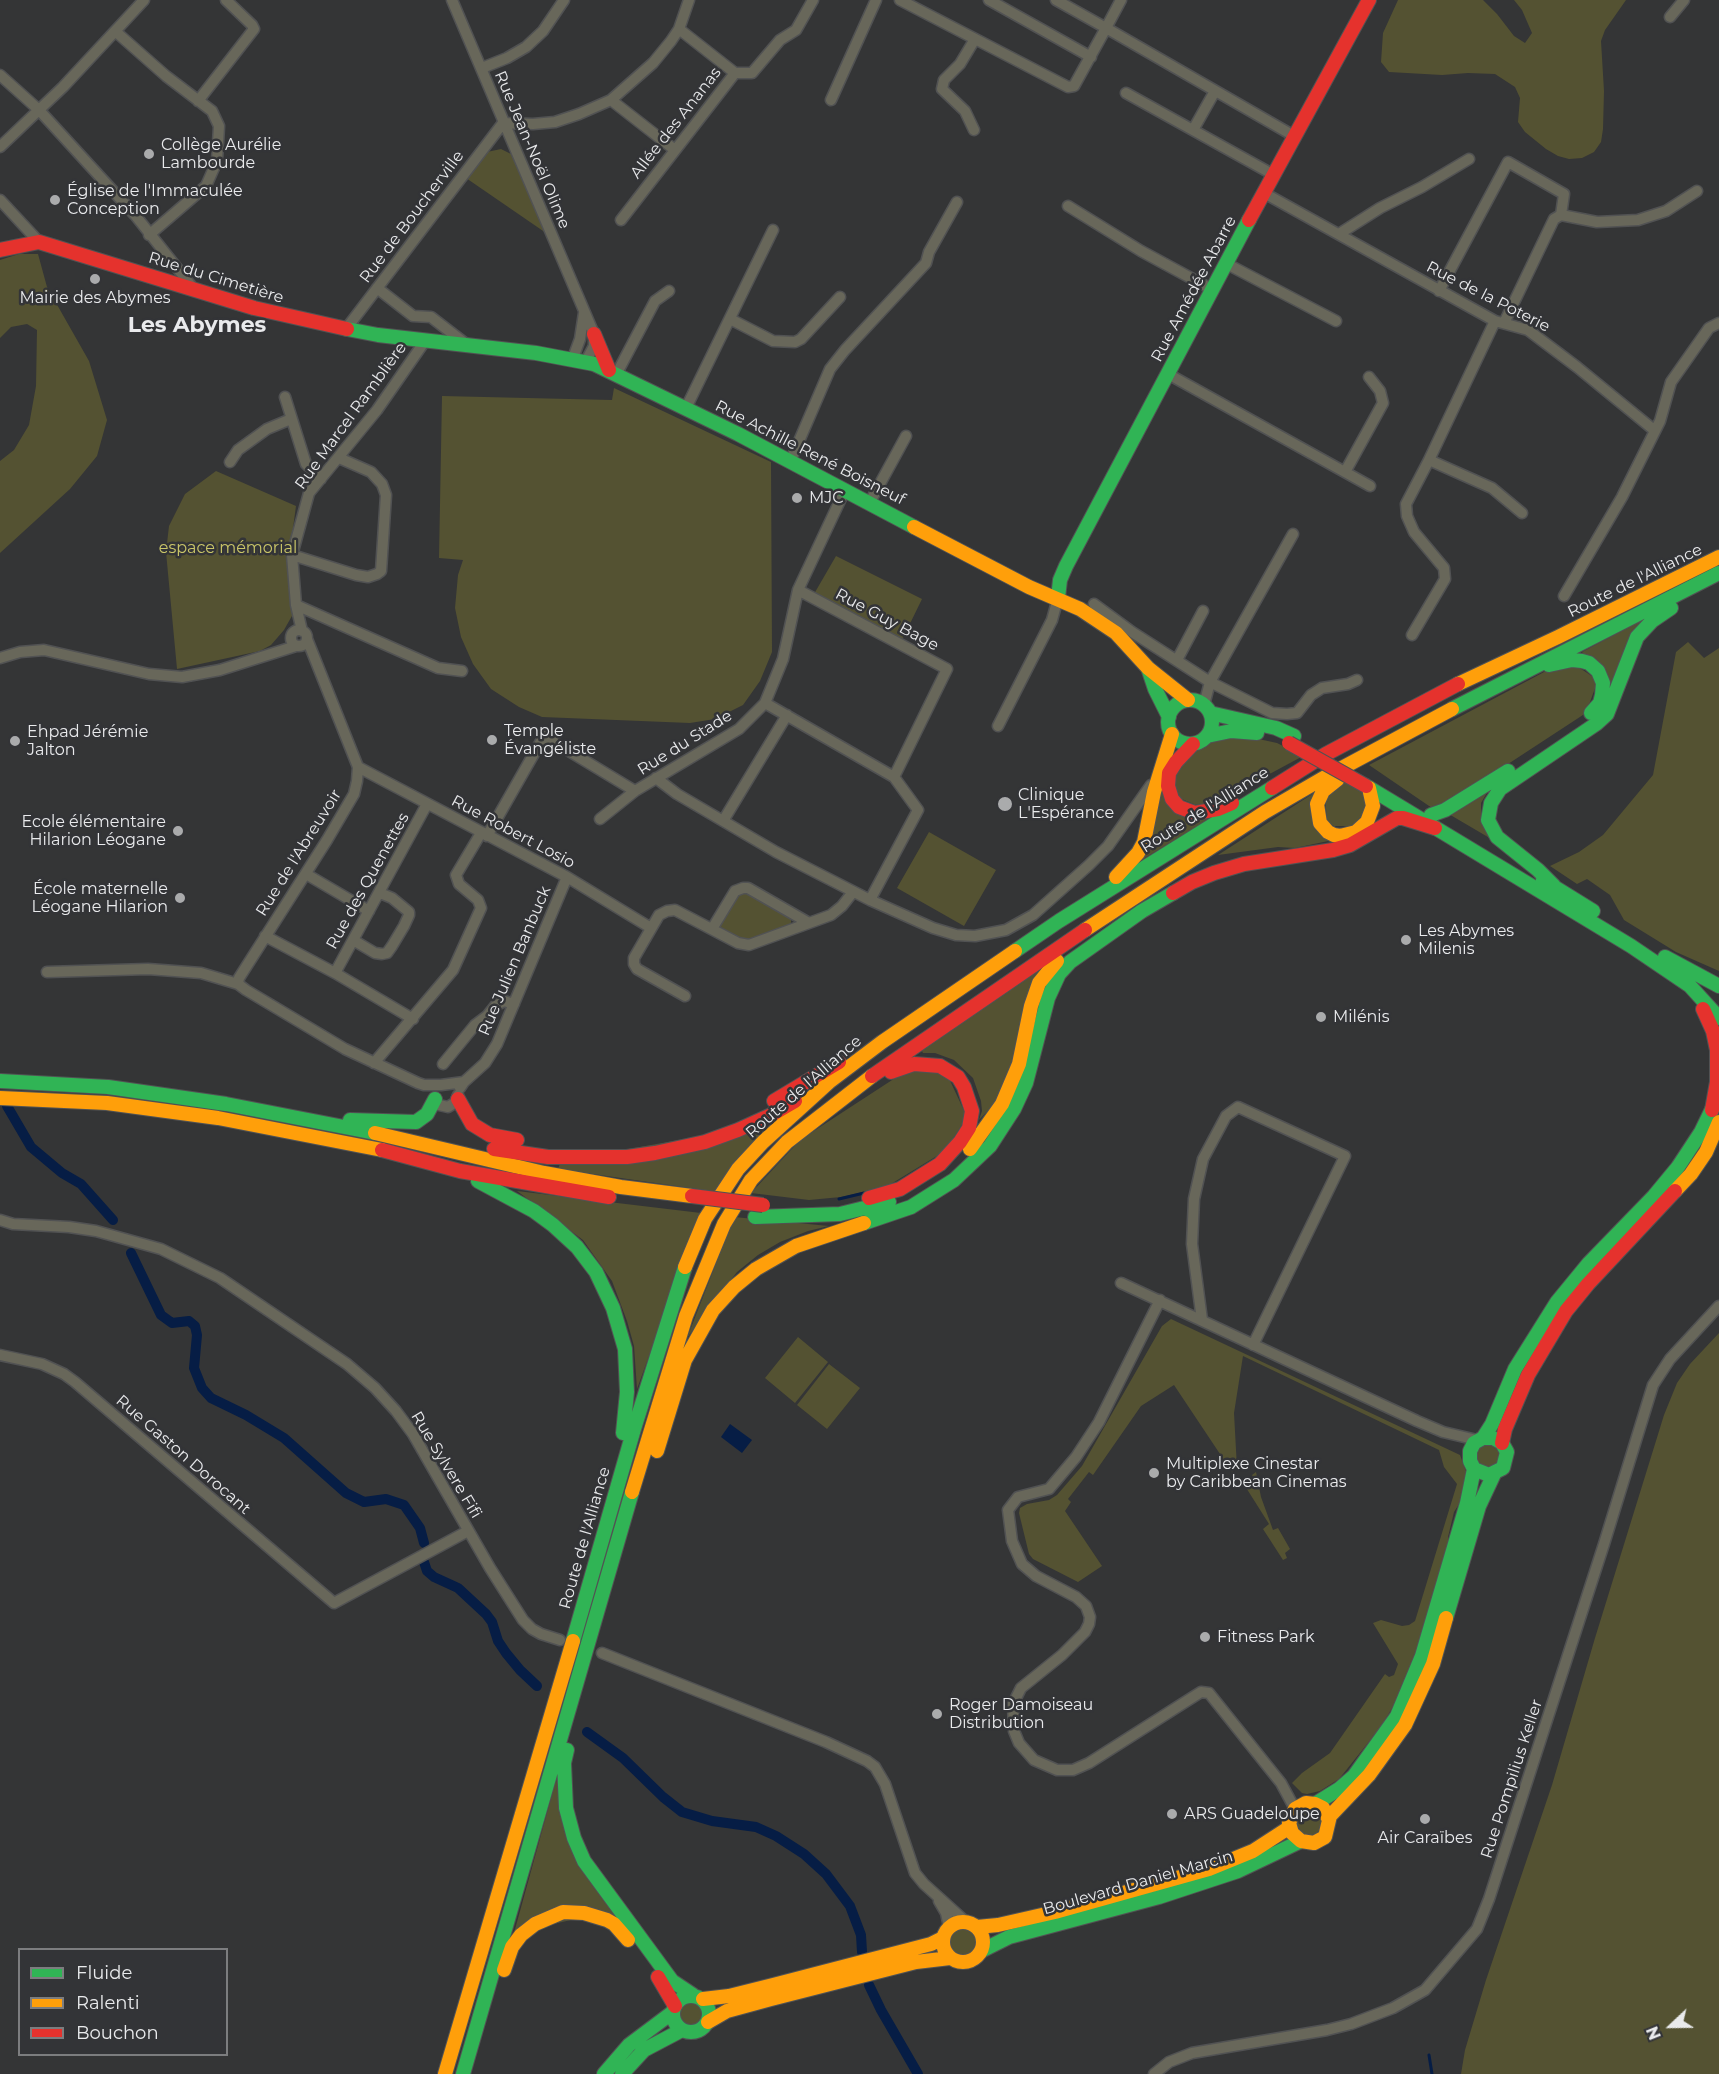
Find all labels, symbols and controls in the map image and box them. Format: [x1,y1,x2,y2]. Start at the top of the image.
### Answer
street label: Allée des Ananas [627,64,725,182]
street label: Rue Jean-Noël Olime [490,68,574,232]
place label: Collège Aurélie Lambourde [161,135,281,173]
marker: Collège Aurélie Lambourde [142,147,156,161]
street label: Rue de Boucherville [356,147,468,287]
place label: Église de l'Immaculée Conception [67,181,243,219]
marker: Église de l'Immaculée Conception [48,193,62,207]
street label: Rue Amédée Abarre [1147,213,1241,365]
street label: Rue du Cimetière [146,248,286,308]
street label: Rue de la Poterie [1423,258,1553,336]
marker: Mairie des Abymes [88,272,102,286]
place label: Mairie des Abymes [19,288,171,308]
district label: Les Abymes [128,313,266,339]
street label: Rue Marcel Ramblière [291,339,411,493]
street label: Rue Achille René Boisneuf [712,397,908,509]
place label: MJC [809,488,844,508]
marker: MJC [790,491,804,505]
park label: espace mémorial [159,538,297,558]
street label: Route de l'Alliance [1565,540,1705,622]
street label: Rue Guy Bage [832,585,942,655]
street label: Rue du Stade [634,706,736,780]
place label: Temple Évangéliste [504,721,596,759]
place label: Ehpad Jérémie Jalton [27,722,148,760]
marker: Temple Évangéliste [485,733,499,747]
marker: Ehpad Jérémie Jalton [8,734,22,748]
street label: Route de l'Alliance [1138,763,1272,857]
place label: Clinique L'Espérance [1018,785,1114,823]
street label: Rue de l'Abreuvoir [252,786,346,920]
street label: Rue Robert Losio [448,791,578,873]
marker: Clinique L'Espérance [996,795,1014,813]
street label: Rue des Quenettes [323,809,413,953]
place label: Ecole élémentaire Hilarion Léogane [21,812,166,850]
marker: Ecole élémentaire Hilarion Léogane [171,824,185,838]
place label: École maternelle Léogane Hilarion [31,879,168,917]
street label: Rue Julien Banbuck [475,883,555,1039]
marker: École maternelle Léogane Hilarion [173,891,187,905]
place label: Les Abymes Milenis [1418,921,1514,959]
marker: Les Abymes Milenis [1399,933,1413,947]
place label: Milénis [1333,1007,1389,1027]
marker: Milénis [1314,1010,1328,1024]
street label: Route de l'Alliance [742,1031,866,1143]
street label: Rue Gaston Dorocant [112,1391,254,1519]
street label: Rue Sylvere Fifi [407,1408,485,1522]
place label: Multiplexe Cinestar by Caribbean Cinemas [1166,1454,1347,1492]
street label: Route de l'Alliance [555,1465,615,1611]
marker: Multiplexe Cinestar by Caribbean Cinemas [1147,1466,1161,1480]
place label: Fitness Park [1217,1627,1315,1647]
marker: Fitness Park [1198,1630,1212,1644]
place label: Roger Damoiseau Distribution [949,1695,1093,1733]
street label: Rue Pompilius Keller [1477,1697,1547,1861]
marker: Roger Damoiseau Distribution [930,1707,944,1721]
place label: ARS Guadeloupe [1184,1804,1320,1824]
marker: ARS Guadeloupe [1165,1807,1179,1821]
marker: Air Caraïbes [1418,1812,1432,1826]
place label: Air Caraïbes [1378,1828,1472,1848]
street label: Boulevard Daniel Marcin [1041,1847,1235,1919]
legend [18,1948,228,2056]
text: Fluide [76,1962,132,1984]
text: Ralenti [76,1992,140,2014]
north arrow [1641,1996,1701,2056]
text: Bouchon [76,2022,159,2044]
text: N [1643,2023,1665,2042]

